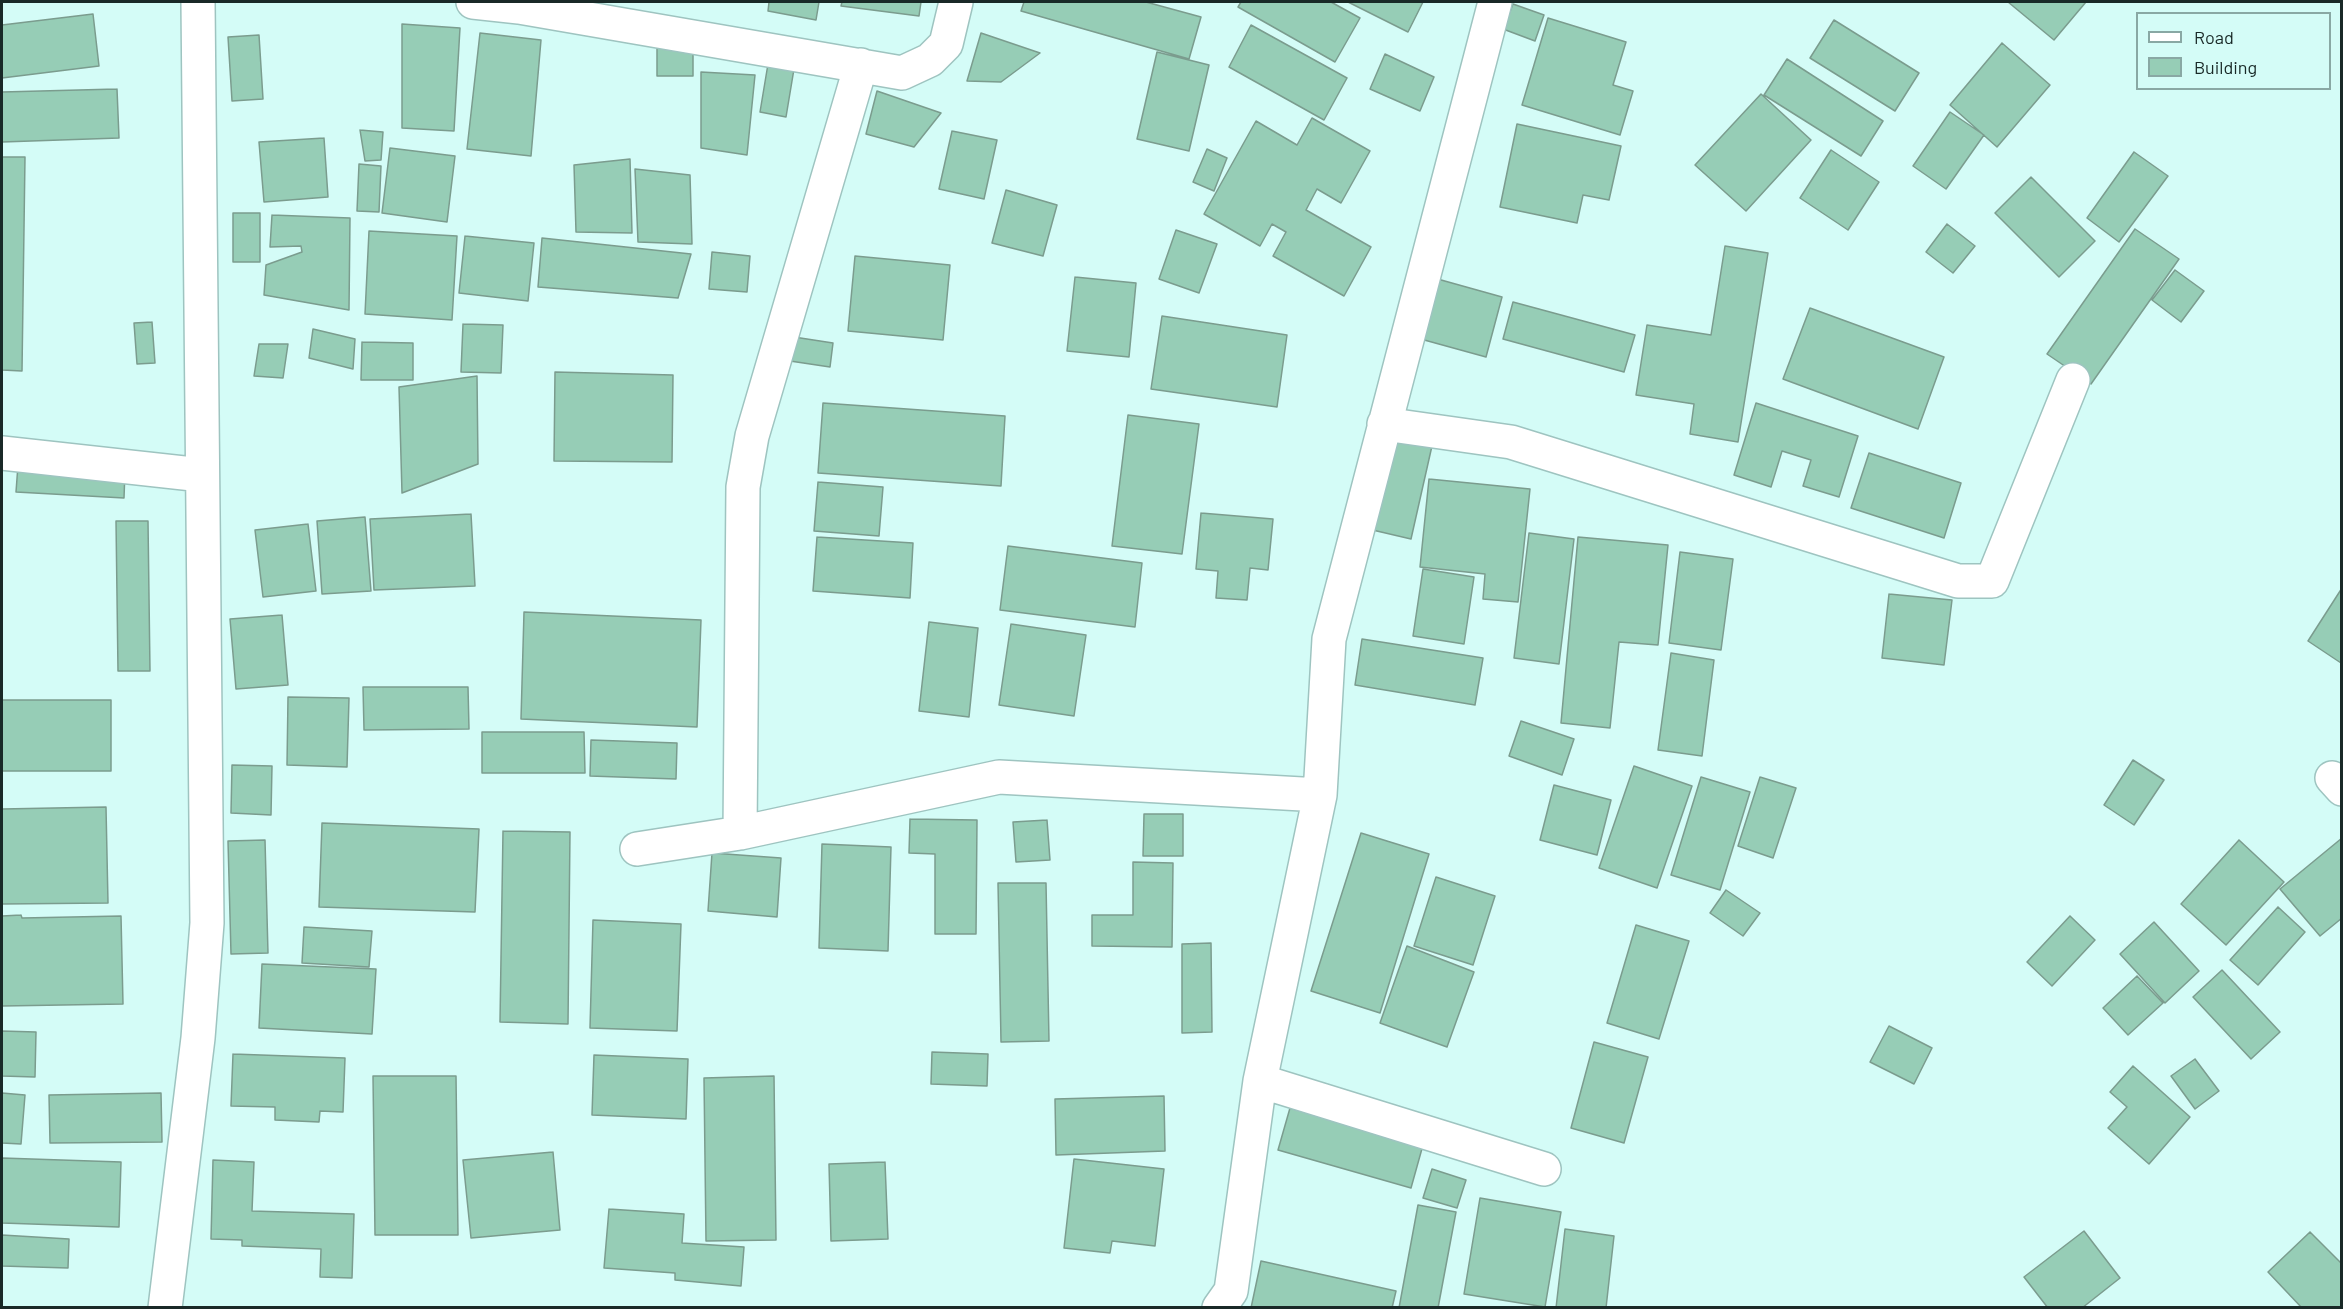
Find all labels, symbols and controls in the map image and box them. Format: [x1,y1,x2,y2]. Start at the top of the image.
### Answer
legend [2136,12,2331,90]
text: Road [2194,26,2234,48]
text: Building [2194,56,2257,78]

